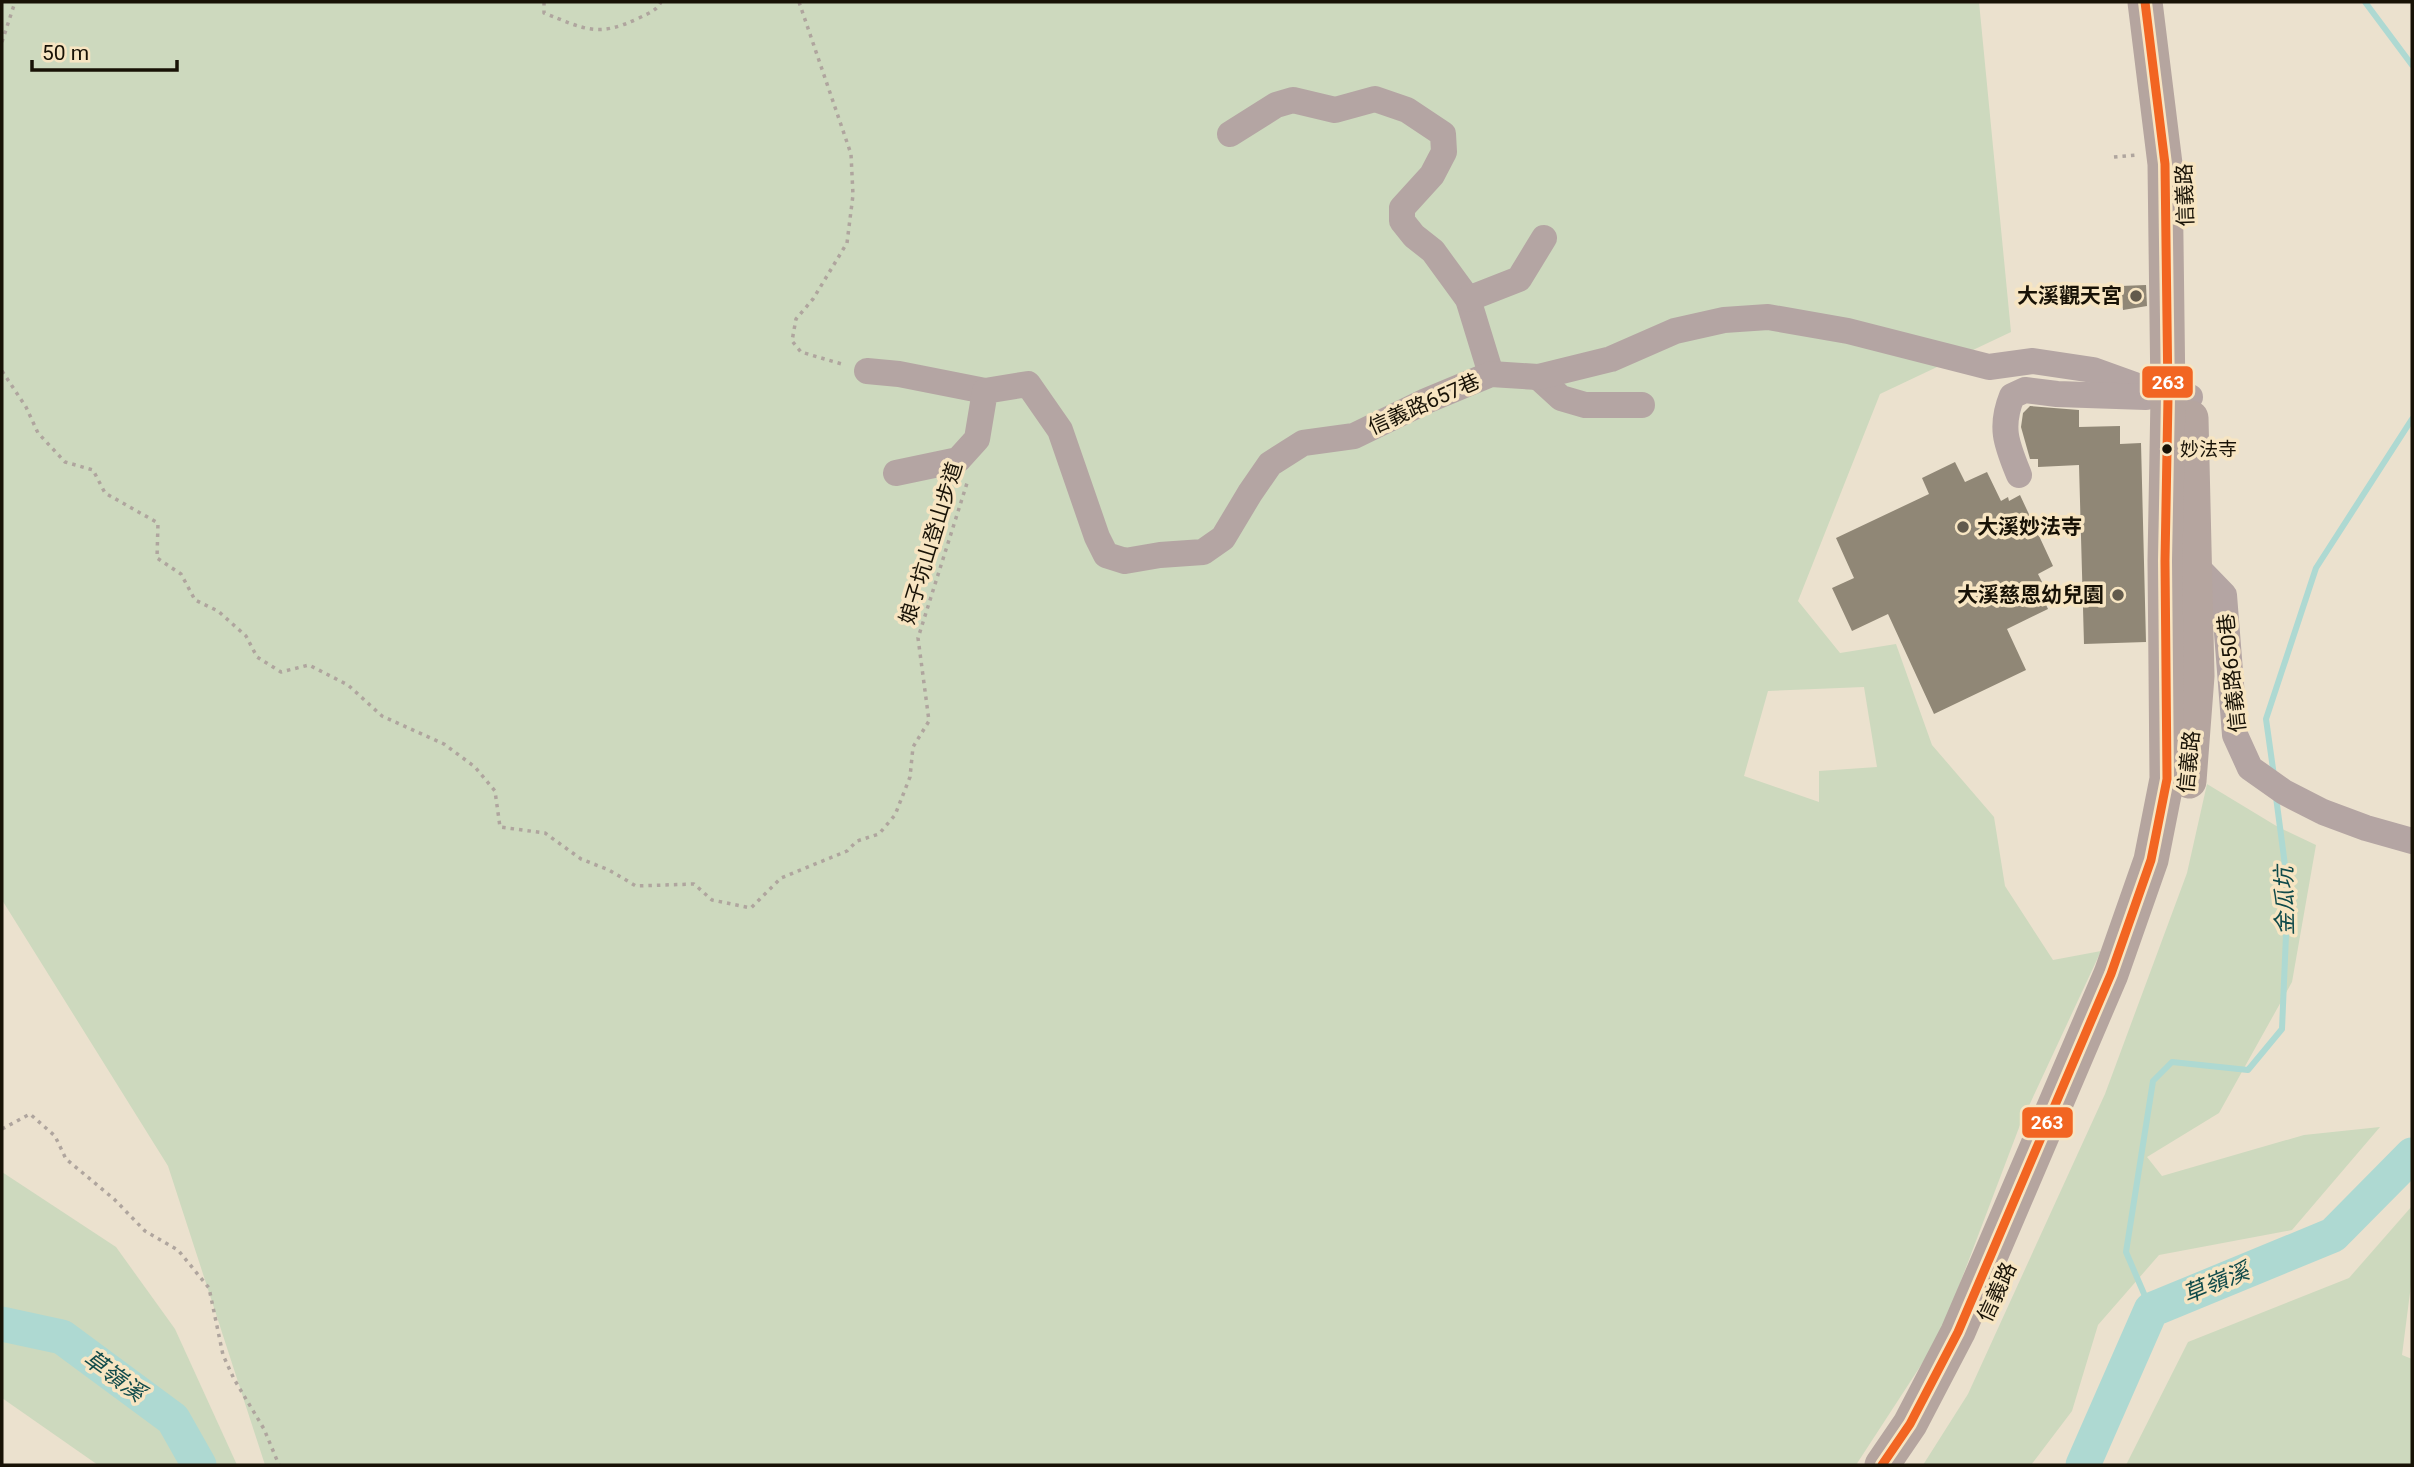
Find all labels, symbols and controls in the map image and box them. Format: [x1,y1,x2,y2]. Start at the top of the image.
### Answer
scale bar [32,28,177,72]
text: 50 m [42,41,89,65]
street label: 信義路 [2172,163,2198,227]
place label: 大溪觀天宮 [2017,284,2122,308]
marker: 大溪觀天宮 [2128,288,2144,304]
line badge: 263 [2141,365,2194,399]
street label: 信義路657巷 [1365,369,1483,439]
text: 263 [2152,371,2184,394]
place label: 妙法寺 [2180,438,2237,461]
marker: 妙法寺 [2160,442,2174,456]
street label: 娘子坑山登山步道 [895,459,967,627]
place label: 大溪妙法寺 [1977,515,2082,539]
marker: 大溪妙法寺 [1955,519,1971,535]
place label: 大溪慈恩幼兒園 [1957,583,2104,607]
marker: 大溪慈恩幼兒園 [2110,587,2126,603]
street label: 信義路650巷 [2214,612,2250,734]
street label: 信義路 [2174,729,2204,795]
water label: 金瓜坑 [2271,863,2299,936]
line badge: 263 [2021,1106,2074,1139]
text: 263 [2031,1111,2063,1134]
water label: 草嶺溪 [2179,1256,2256,1308]
street label: 信義路 [1973,1258,2021,1326]
water label: 草嶺溪 [78,1345,152,1409]

